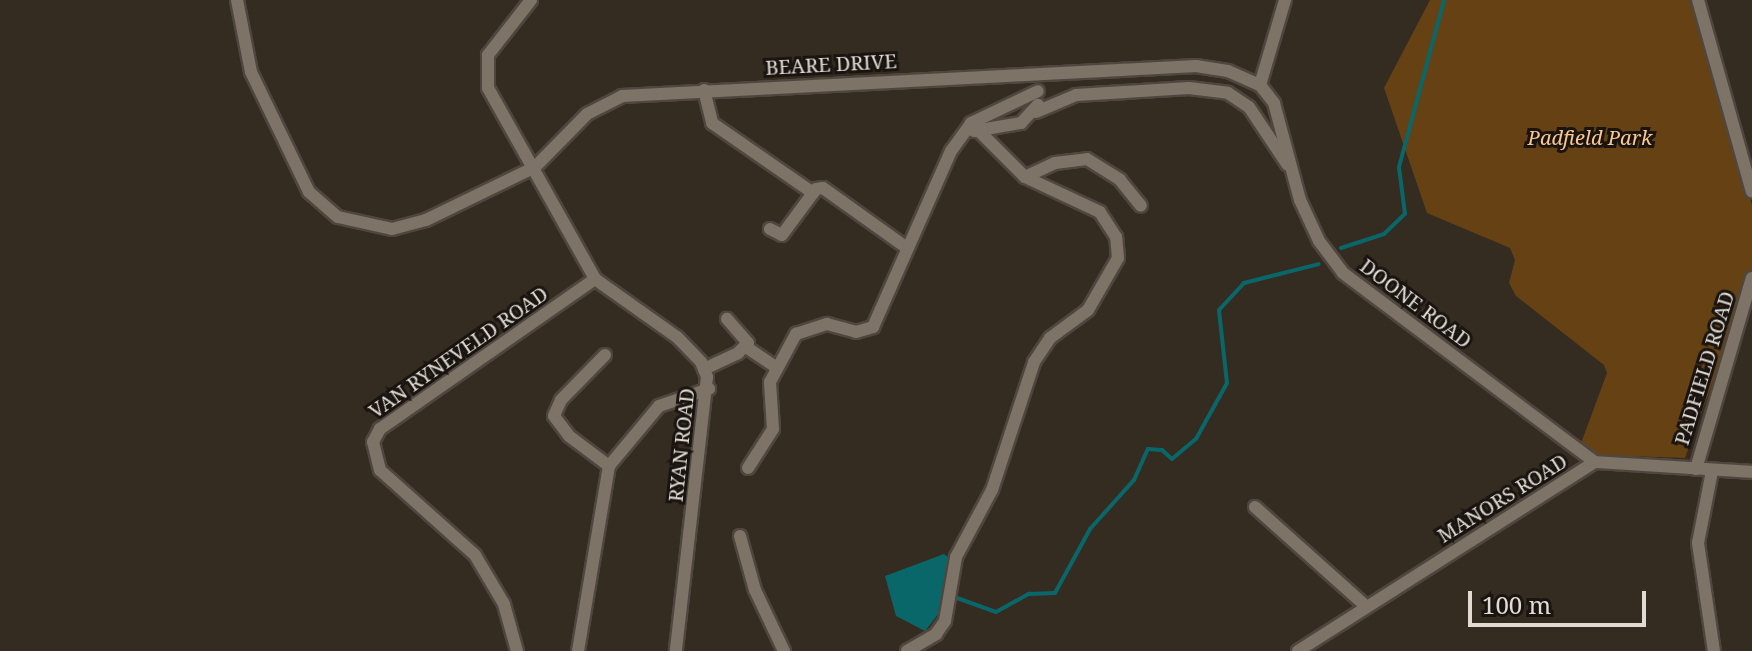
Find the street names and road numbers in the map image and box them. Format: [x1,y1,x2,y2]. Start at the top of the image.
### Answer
street label: BEARE DRIVE [765,49,897,79]
street label: DOONE ROAD [1356,253,1476,353]
street label: VAN RYNEVELD ROAD [364,281,552,423]
street label: PADFIELD ROAD [1669,288,1739,448]
street label: RYAN ROAD [663,387,699,503]
street label: MANORS ROAD [1433,449,1571,547]

